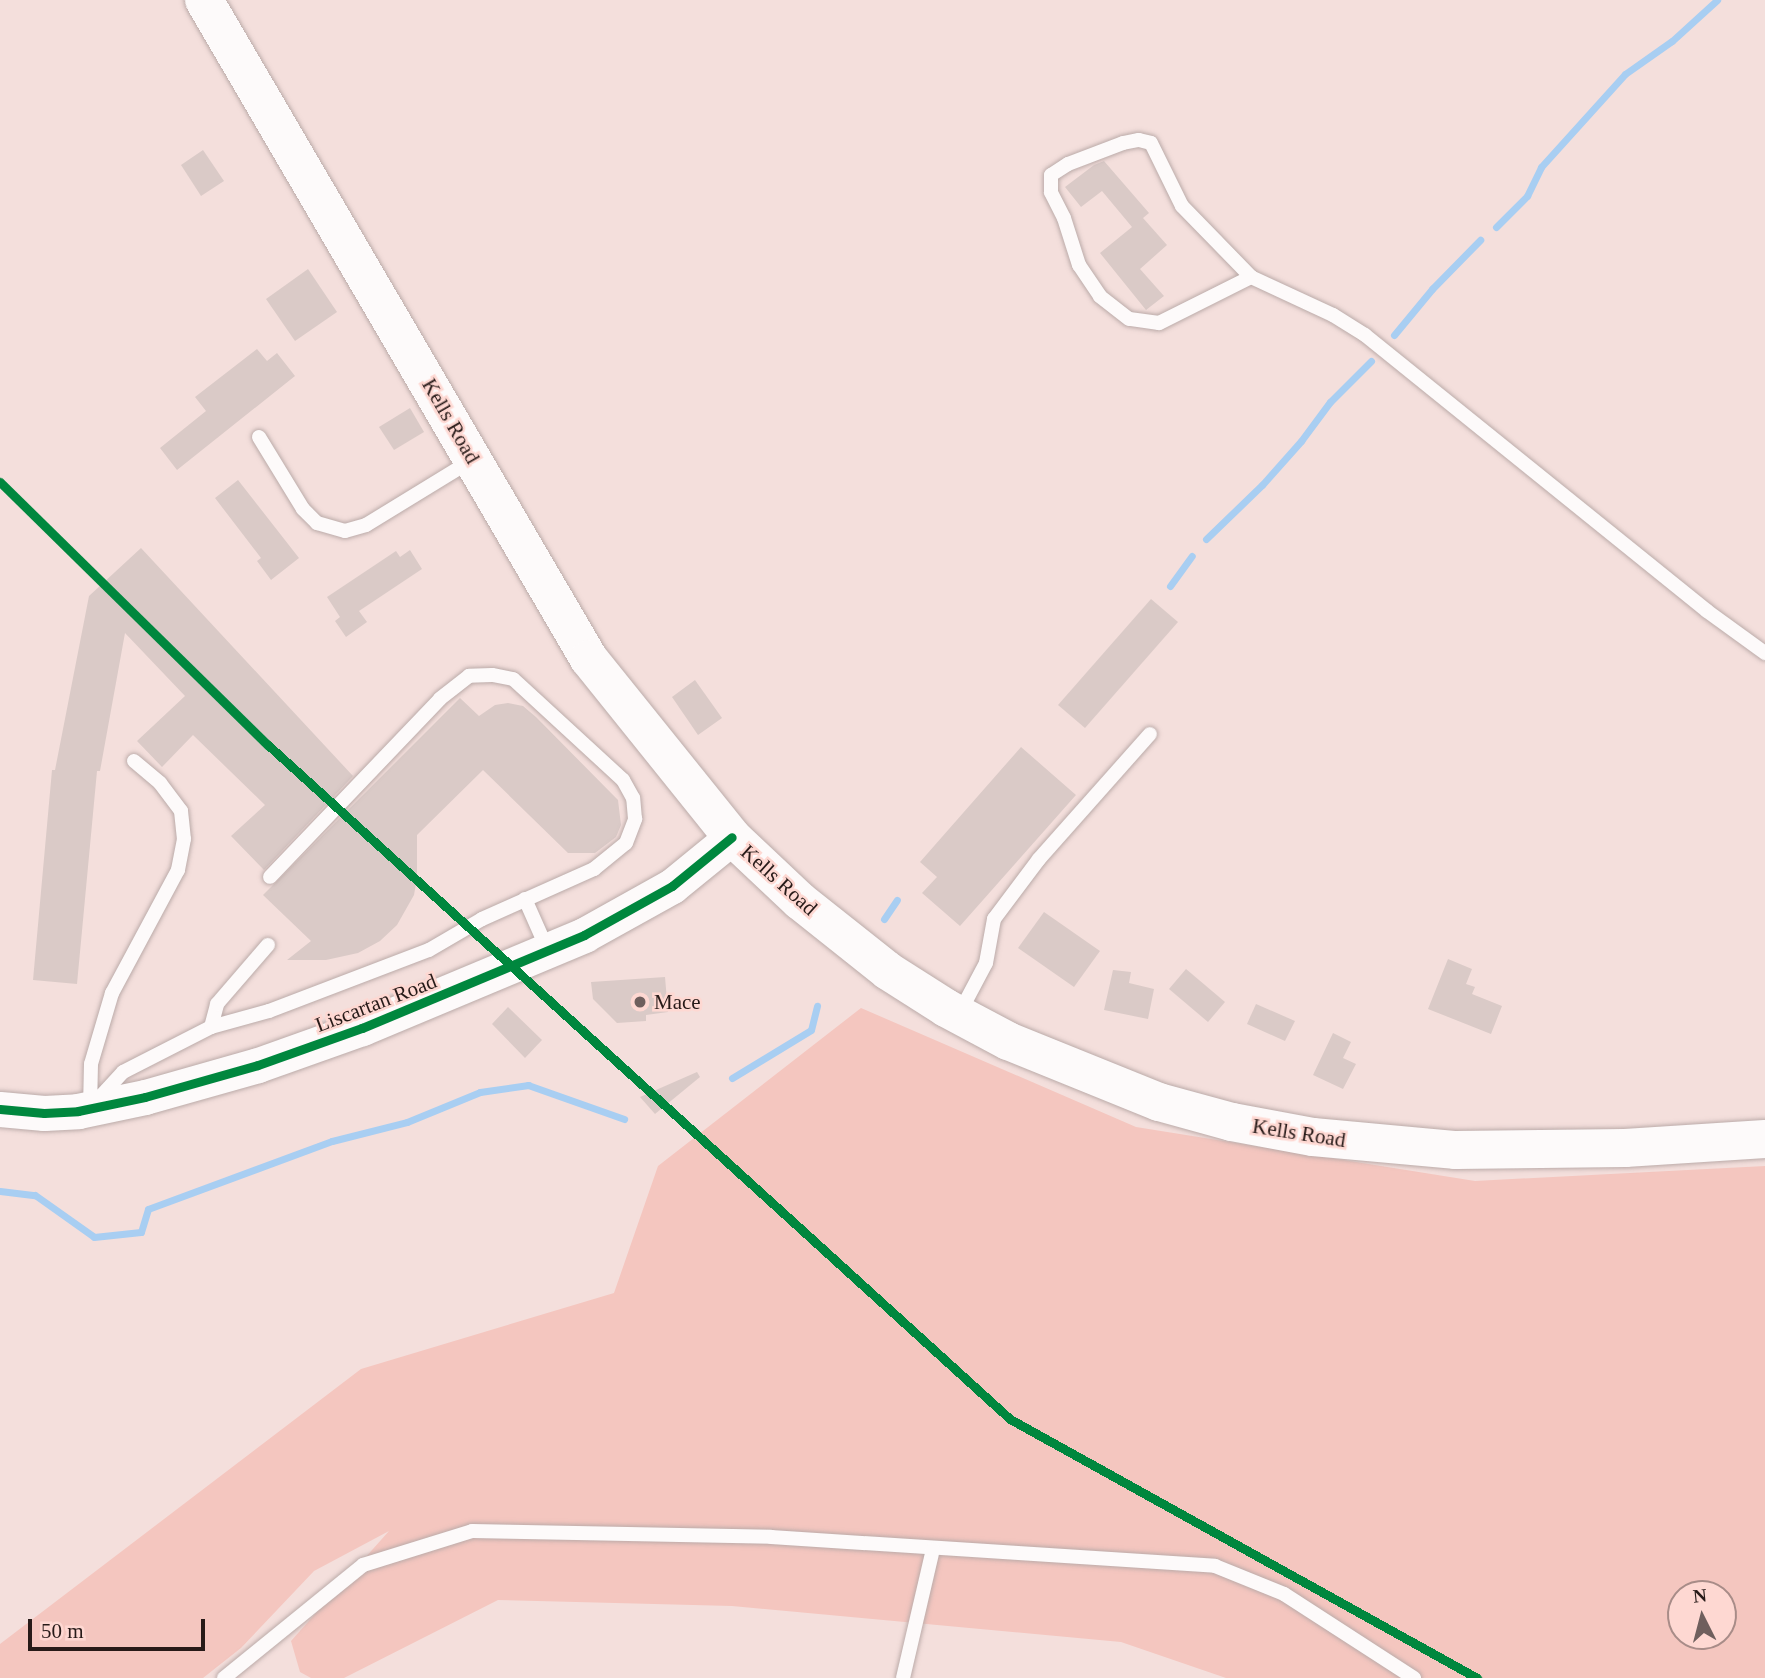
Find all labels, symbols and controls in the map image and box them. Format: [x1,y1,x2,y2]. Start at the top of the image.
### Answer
street label: Kells Road [417,374,485,468]
street label: Kells Road [736,839,822,921]
street label: Liscartan Road [312,968,440,1038]
place label: Mace [654,989,701,1015]
marker: Mace [632,994,648,1010]
street label: Kells Road [1251,1113,1347,1153]
north arrow [1667,1580,1737,1650]
text: N [1692,1584,1708,1607]
scale bar [32,1604,208,1648]
text: 50 m [41,1619,84,1643]

